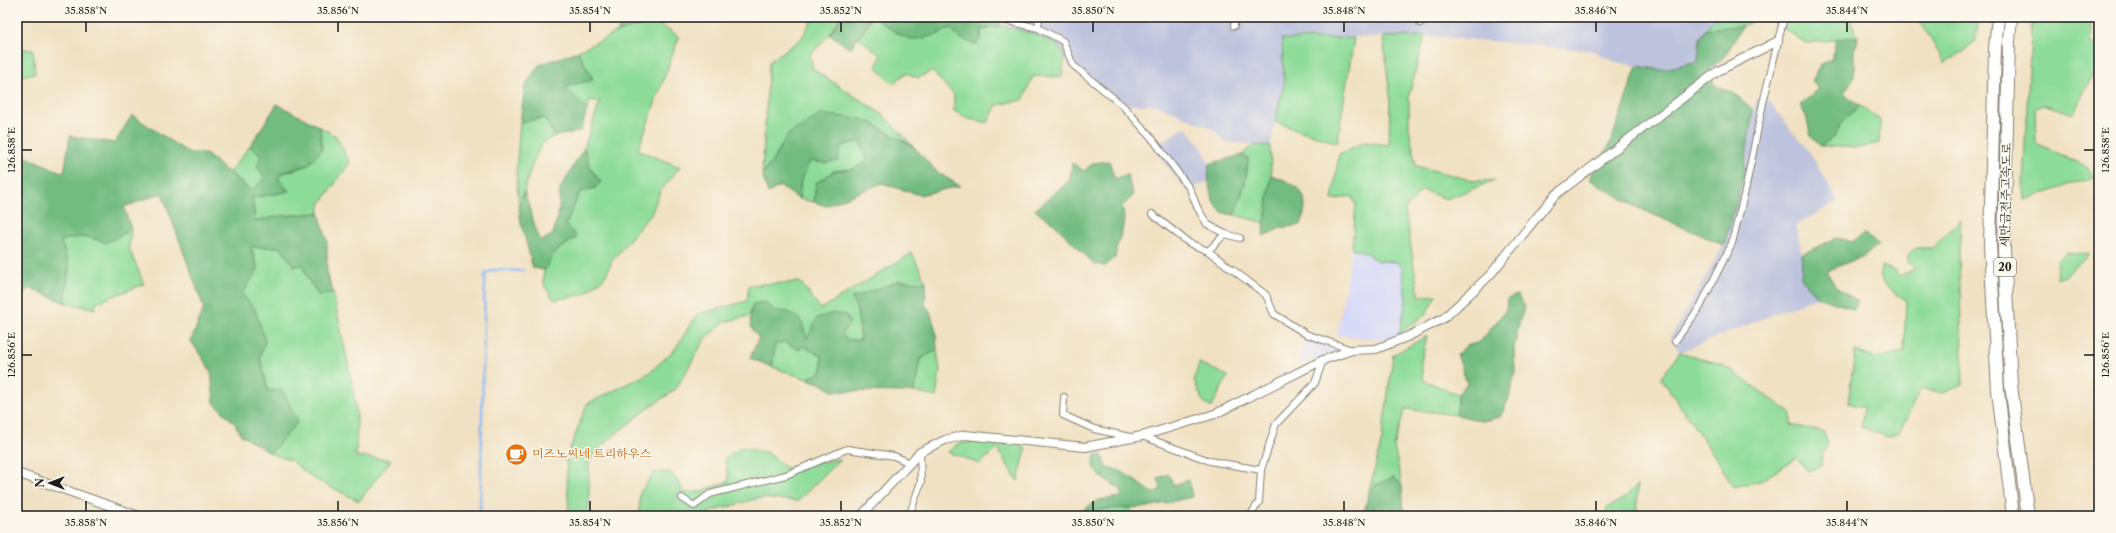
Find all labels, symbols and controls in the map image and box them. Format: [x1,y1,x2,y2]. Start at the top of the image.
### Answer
text: 35.858°N [65,4,107,17]
text: 35.856°N [317,4,359,17]
text: 35.854°N [569,4,611,17]
text: 35.852°N [820,4,862,17]
text: 35.850°N [1072,4,1114,17]
text: 35.848°N [1323,4,1365,17]
text: 35.846°N [1575,4,1617,17]
text: 35.844°N [1826,4,1868,17]
text: 126.858°E [5,127,18,173]
text: 126.858°E [2099,127,2112,173]
street label: 새만금전주고속도로 [1997,142,2014,247]
road number: 20 [1994,258,2016,276]
text: 126.856°E [5,332,18,378]
text: 126.856°E [2099,332,2112,378]
cafe icon: 미즈노씨네 트리하우스 [504,441,530,467]
place label: 미즈노씨네 트리하우스 [532,446,652,461]
north arrow [30,463,70,503]
text: N [33,478,47,488]
text: 35.858°N [65,516,107,529]
text: 35.856°N [317,516,359,529]
text: 35.854°N [569,516,611,529]
text: 35.852°N [820,516,862,529]
text: 35.850°N [1072,516,1114,529]
text: 35.848°N [1323,516,1365,529]
text: 35.846°N [1575,516,1617,529]
text: 35.844°N [1826,516,1868,529]

